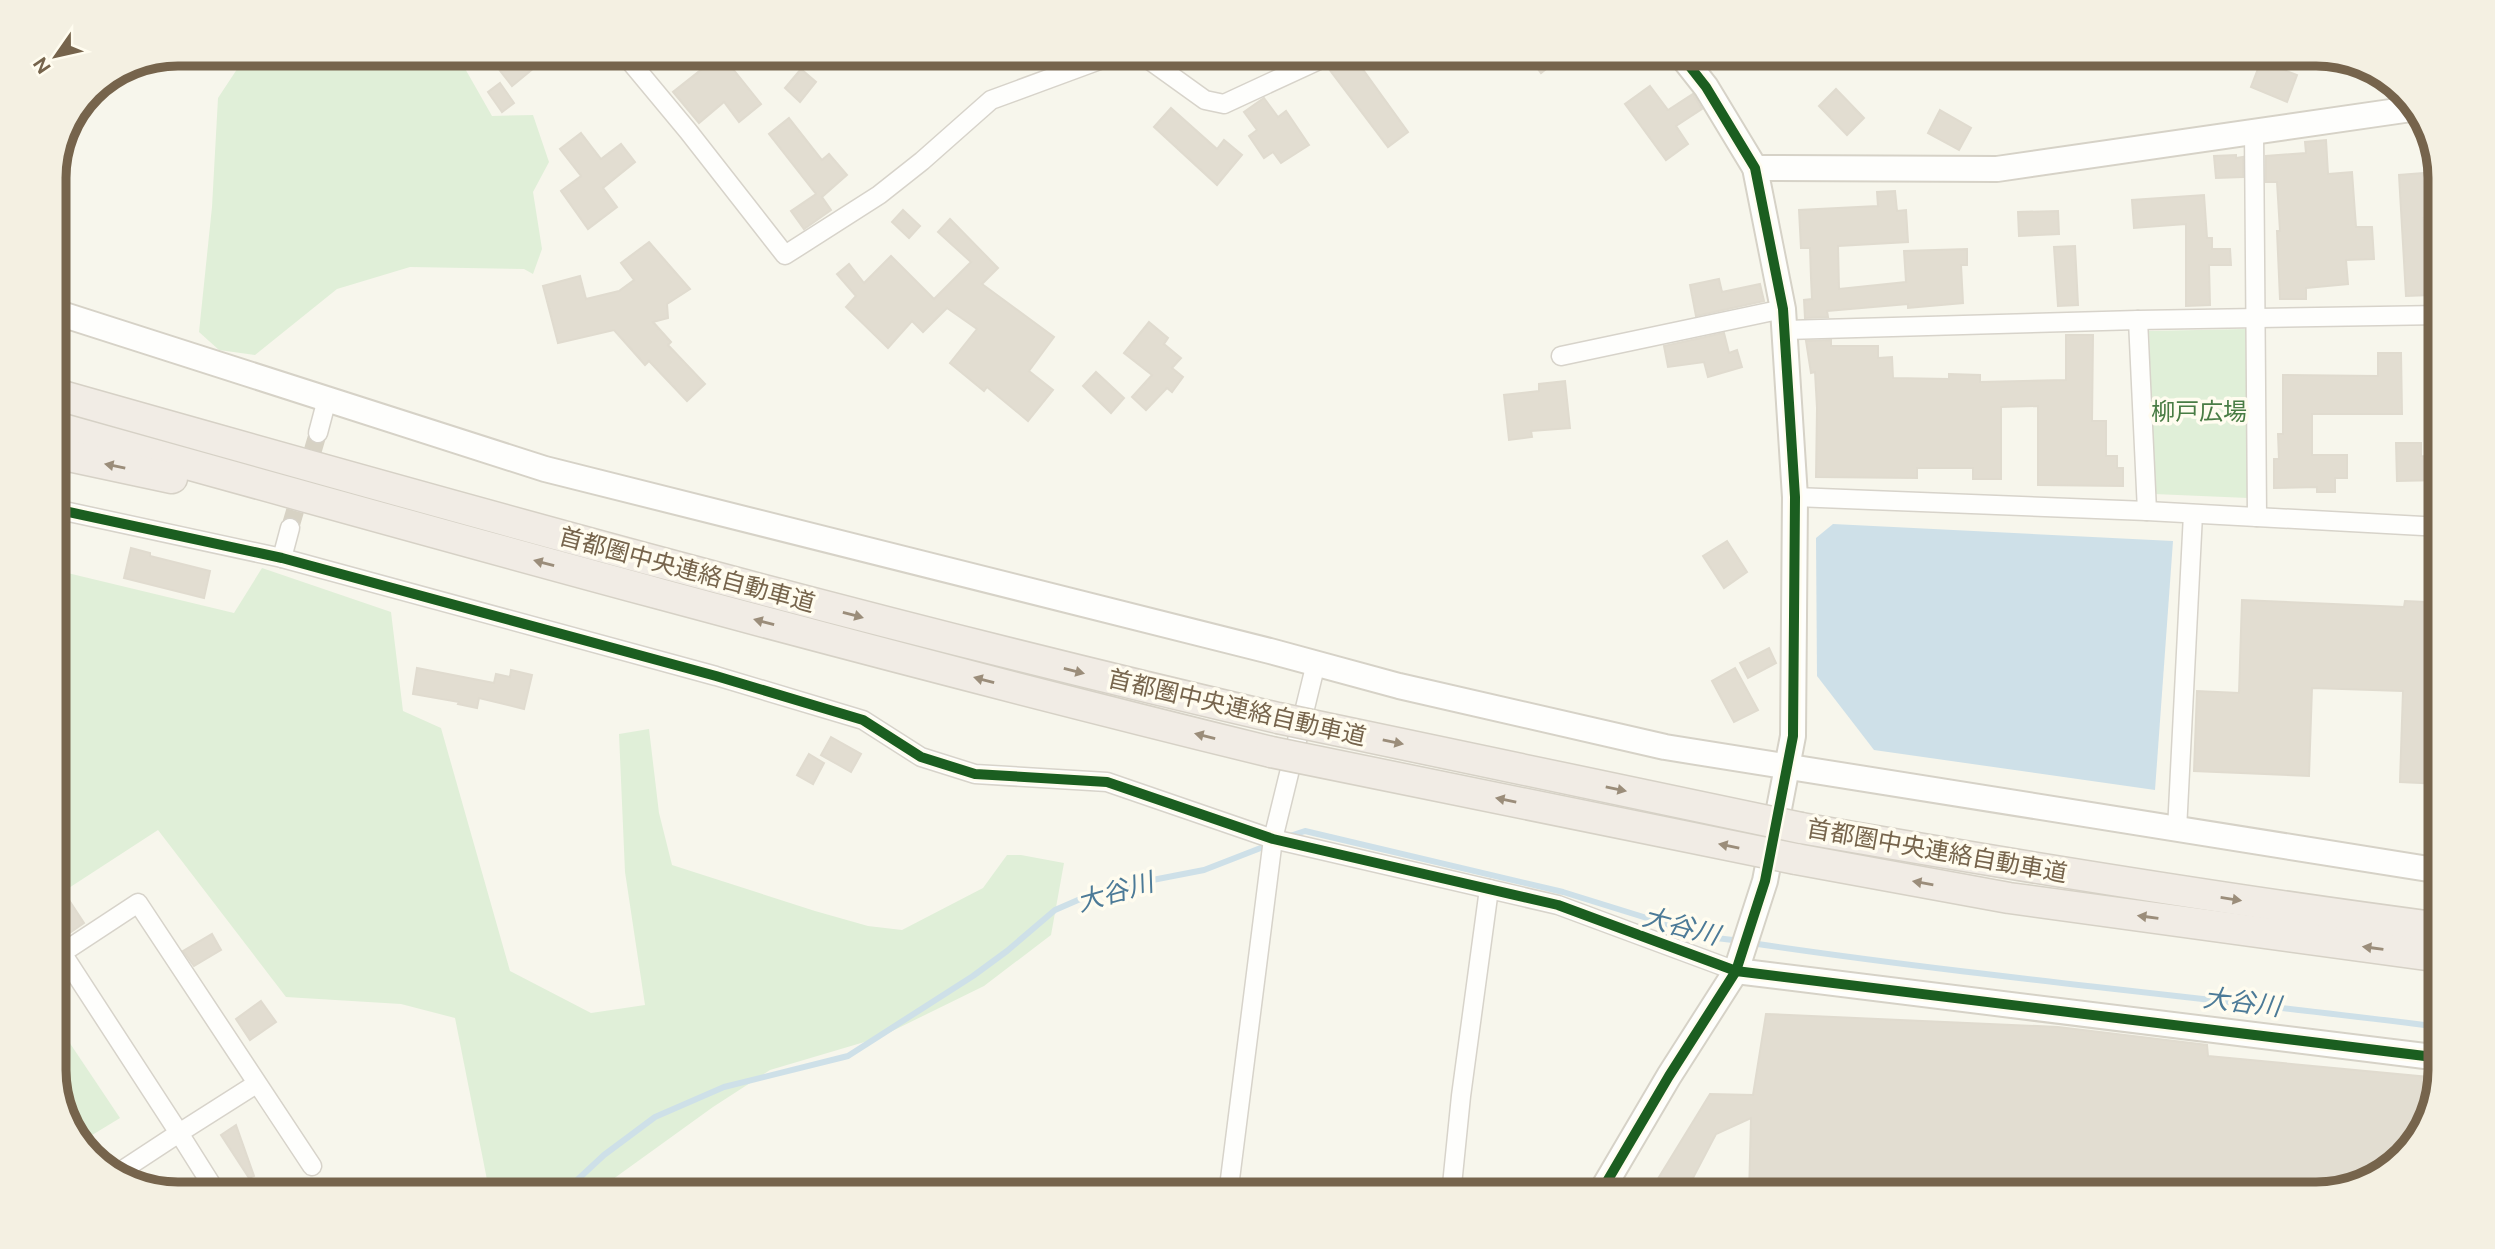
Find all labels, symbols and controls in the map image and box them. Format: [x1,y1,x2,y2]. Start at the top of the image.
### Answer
north arrow [21,21,91,91]
text: N [29,53,55,78]
park label: 柳戸広場 [2151,397,2247,425]
one-way arrow [104,461,126,472]
street label: 首都圏中央連絡自動車道 [556,521,818,617]
one-way arrow [533,557,555,568]
one-way arrow [843,610,864,620]
one-way arrow [753,616,774,626]
street label: 首都圏中央連絡自動車道 [1105,664,1369,750]
one-way arrow [1063,666,1085,677]
one-way arrow [973,674,995,685]
one-way arrow [1193,730,1215,741]
one-way arrow [1382,737,1404,748]
one-way arrow [1605,784,1627,795]
one-way arrow [1495,795,1517,806]
street label: 首都圏中央連絡自動車道 [1805,813,2070,887]
one-way arrow [1718,840,1740,851]
water label: 大谷川 [1073,865,1160,917]
one-way arrow [1912,877,1934,888]
one-way arrow [2220,893,2242,904]
water label: 大谷川 [1639,900,1726,951]
one-way arrow [2137,911,2159,922]
one-way arrow [2362,942,2384,953]
water label: 大谷川 [2201,981,2286,1022]

